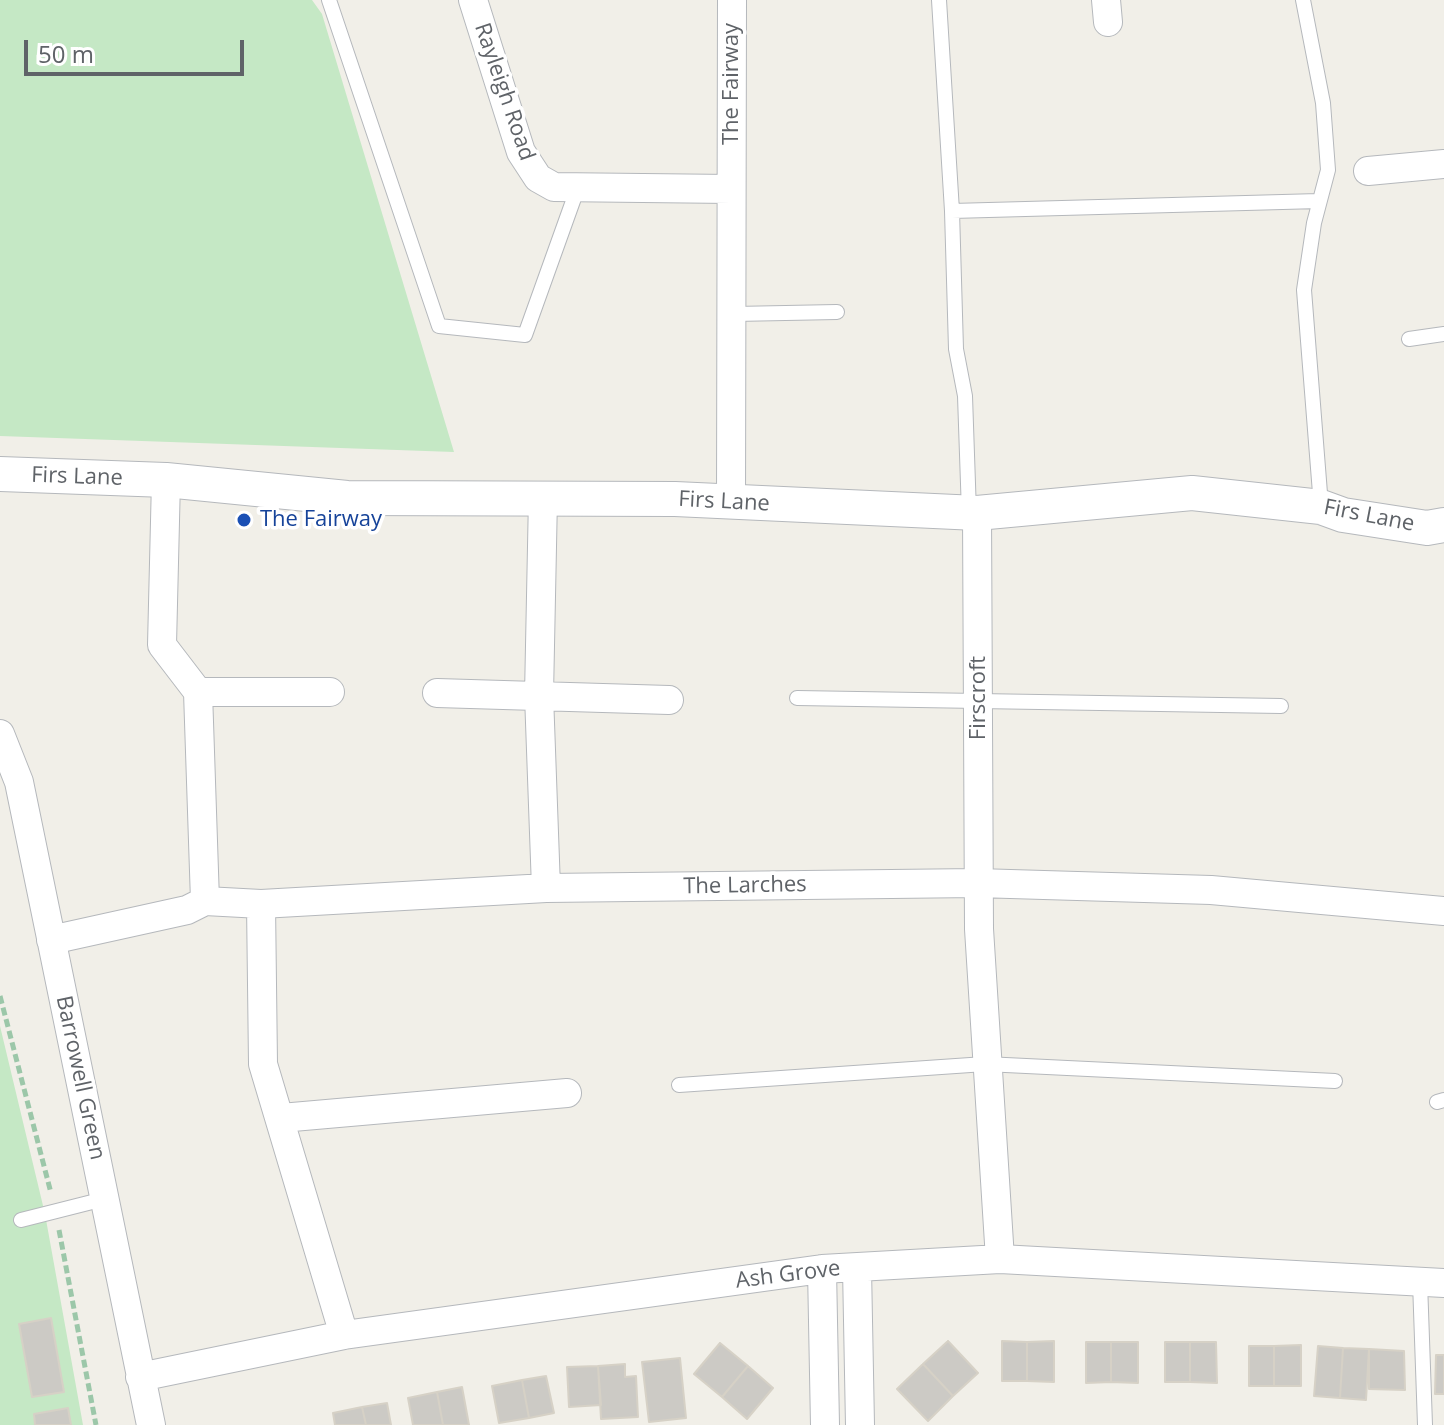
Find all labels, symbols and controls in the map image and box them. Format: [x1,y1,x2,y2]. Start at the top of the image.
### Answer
street label: Rayleigh Road [468,20,540,164]
street label: The Fairway [719,23,745,145]
scale bar [28,24,248,74]
text: 50 m [38,37,94,70]
street label: Firs Lane [31,462,123,492]
street label: Firs Lane [678,486,770,518]
street label: Firs Lane [1321,494,1417,538]
place label: The Fairway [260,507,382,533]
marker: The Fairway [235,511,253,529]
street label: Firscroft [966,656,992,740]
street label: The Larches [683,872,807,900]
street label: Barrowell Green [50,994,110,1162]
street label: Ash Grove [734,1255,842,1295]

